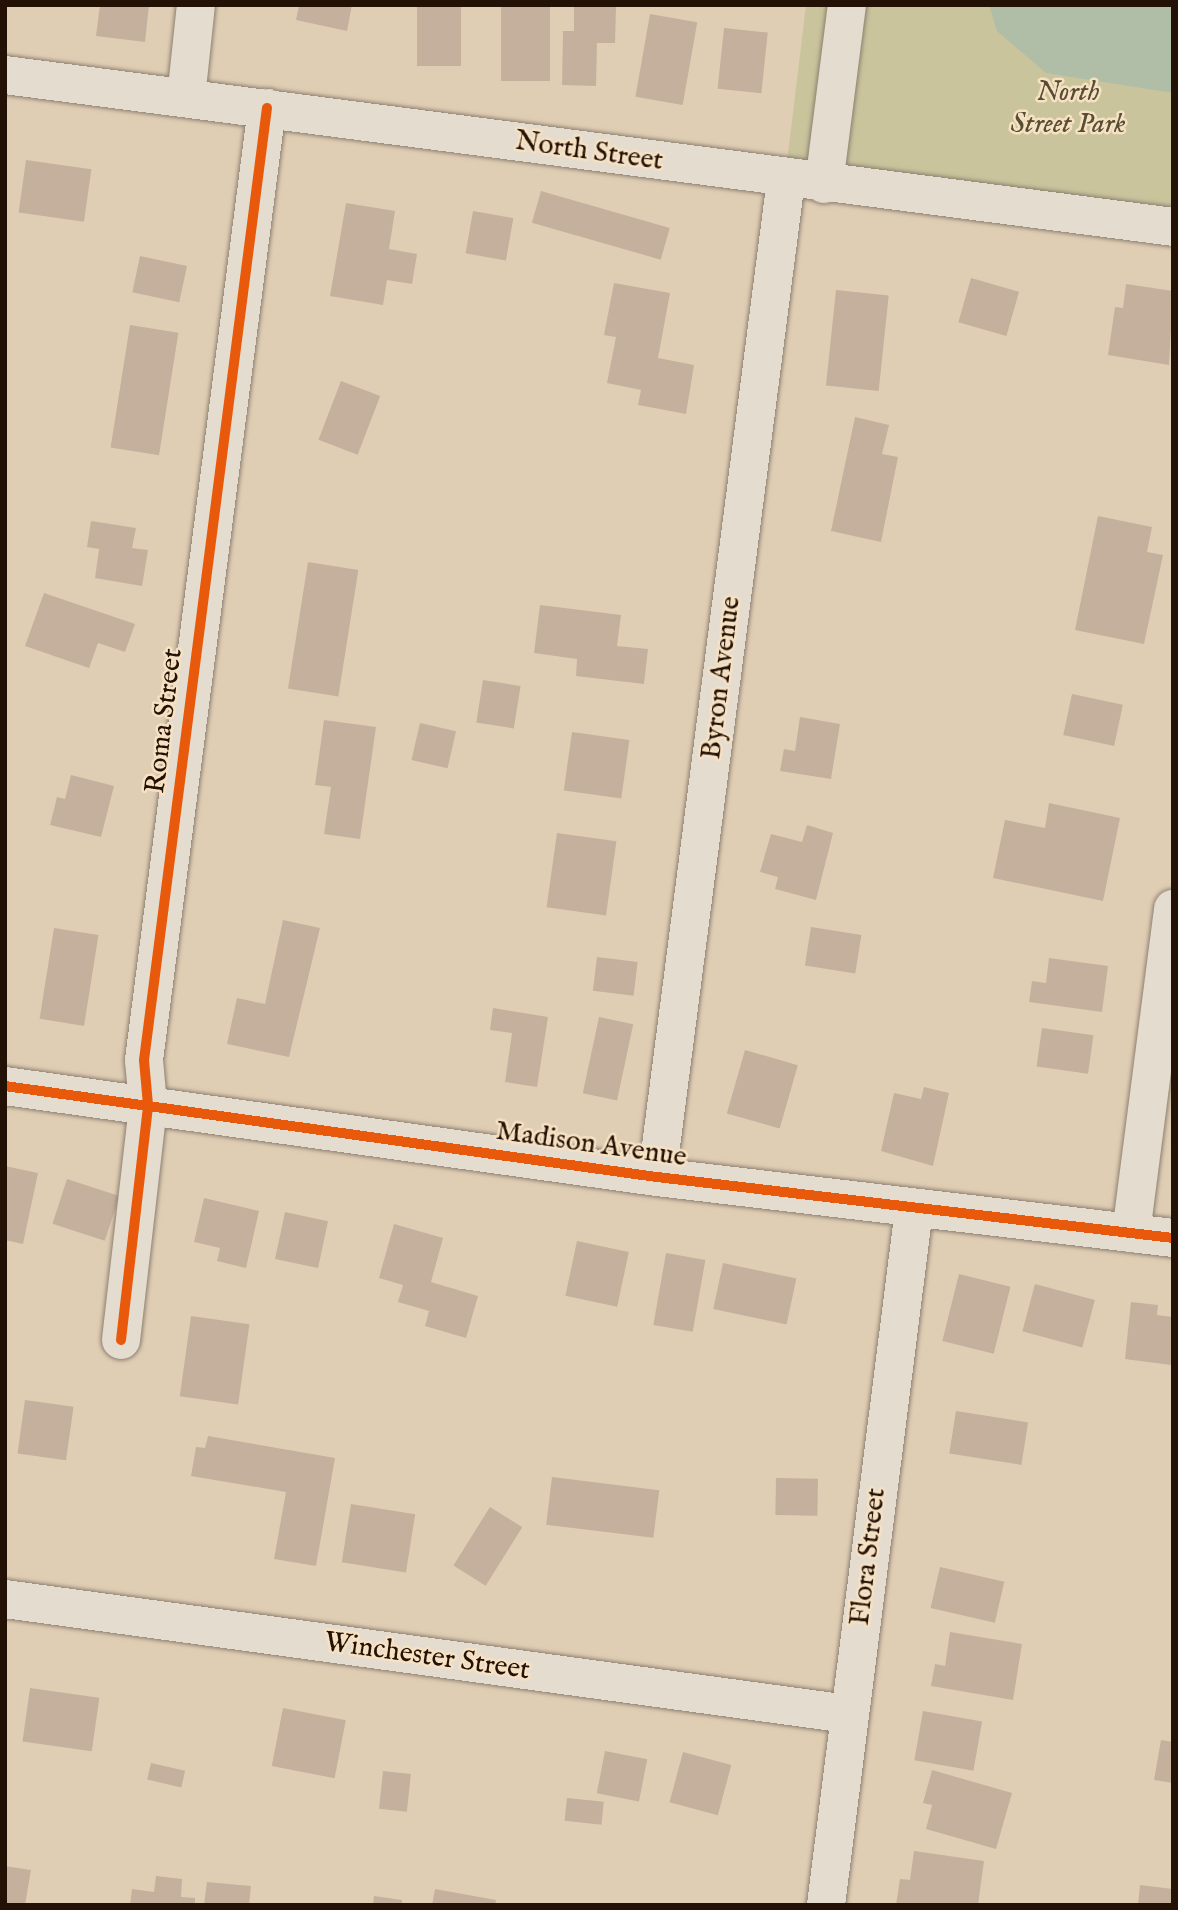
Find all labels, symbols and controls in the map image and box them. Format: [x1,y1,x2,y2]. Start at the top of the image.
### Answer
park label: North Street Park [1011,76,1125,142]
street label: North Street [513,125,665,179]
street label: Byron Avenue [695,594,749,762]
street label: Roma Street [139,647,191,795]
street label: Madison Avenue [493,1115,689,1175]
street label: Flora Street [844,1486,894,1628]
street label: Winchester Street [322,1626,532,1688]

